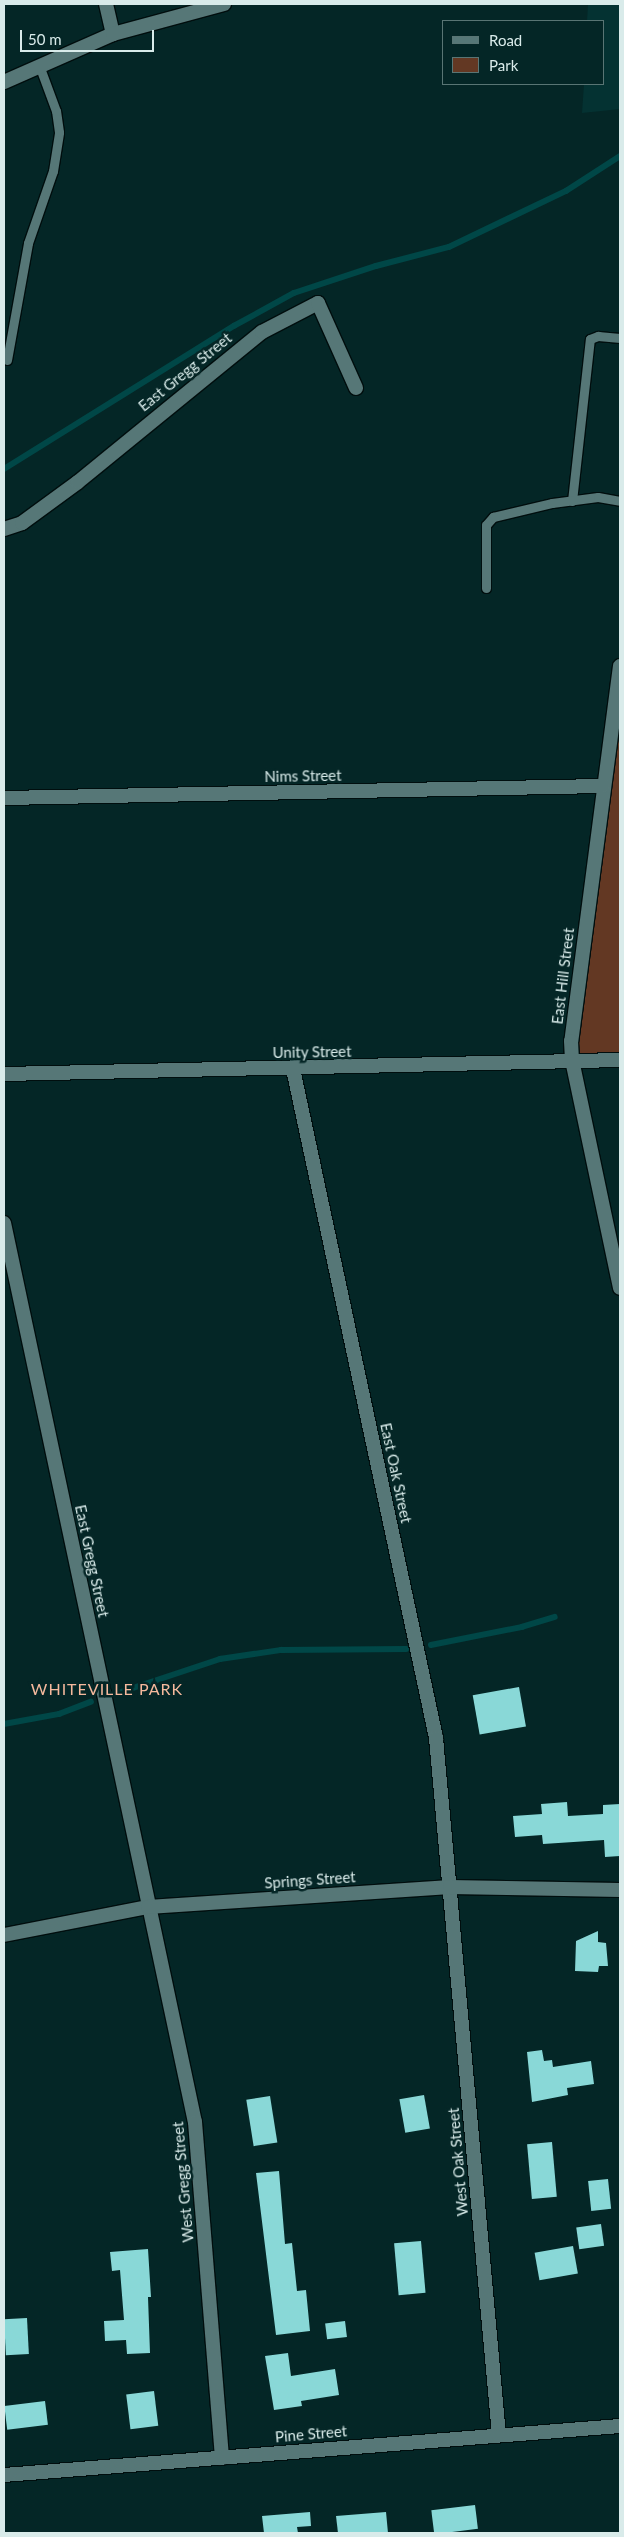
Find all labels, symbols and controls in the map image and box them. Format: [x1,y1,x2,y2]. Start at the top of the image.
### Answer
scale bar [22,20,156,52]
legend [442,20,604,85]
text: 50 m [28,30,62,48]
text: Road [489,31,522,49]
text: Park [489,56,518,74]
street label: East Gregg Street [135,329,235,415]
street label: Nims Street [264,766,342,786]
street label: East Hill Street [548,927,578,1025]
street label: Unity Street [272,1042,352,1062]
street label: East Oak Street [377,1421,415,1525]
street label: East Gregg Street [71,1503,113,1619]
district label: WHITEVILLE PARK [29,1679,185,1699]
street label: Springs Street [264,1868,356,1892]
street label: West Oak Street [444,2107,472,2217]
street label: West Gregg Street [169,2121,197,2243]
street label: Pine Street [274,2422,348,2446]

